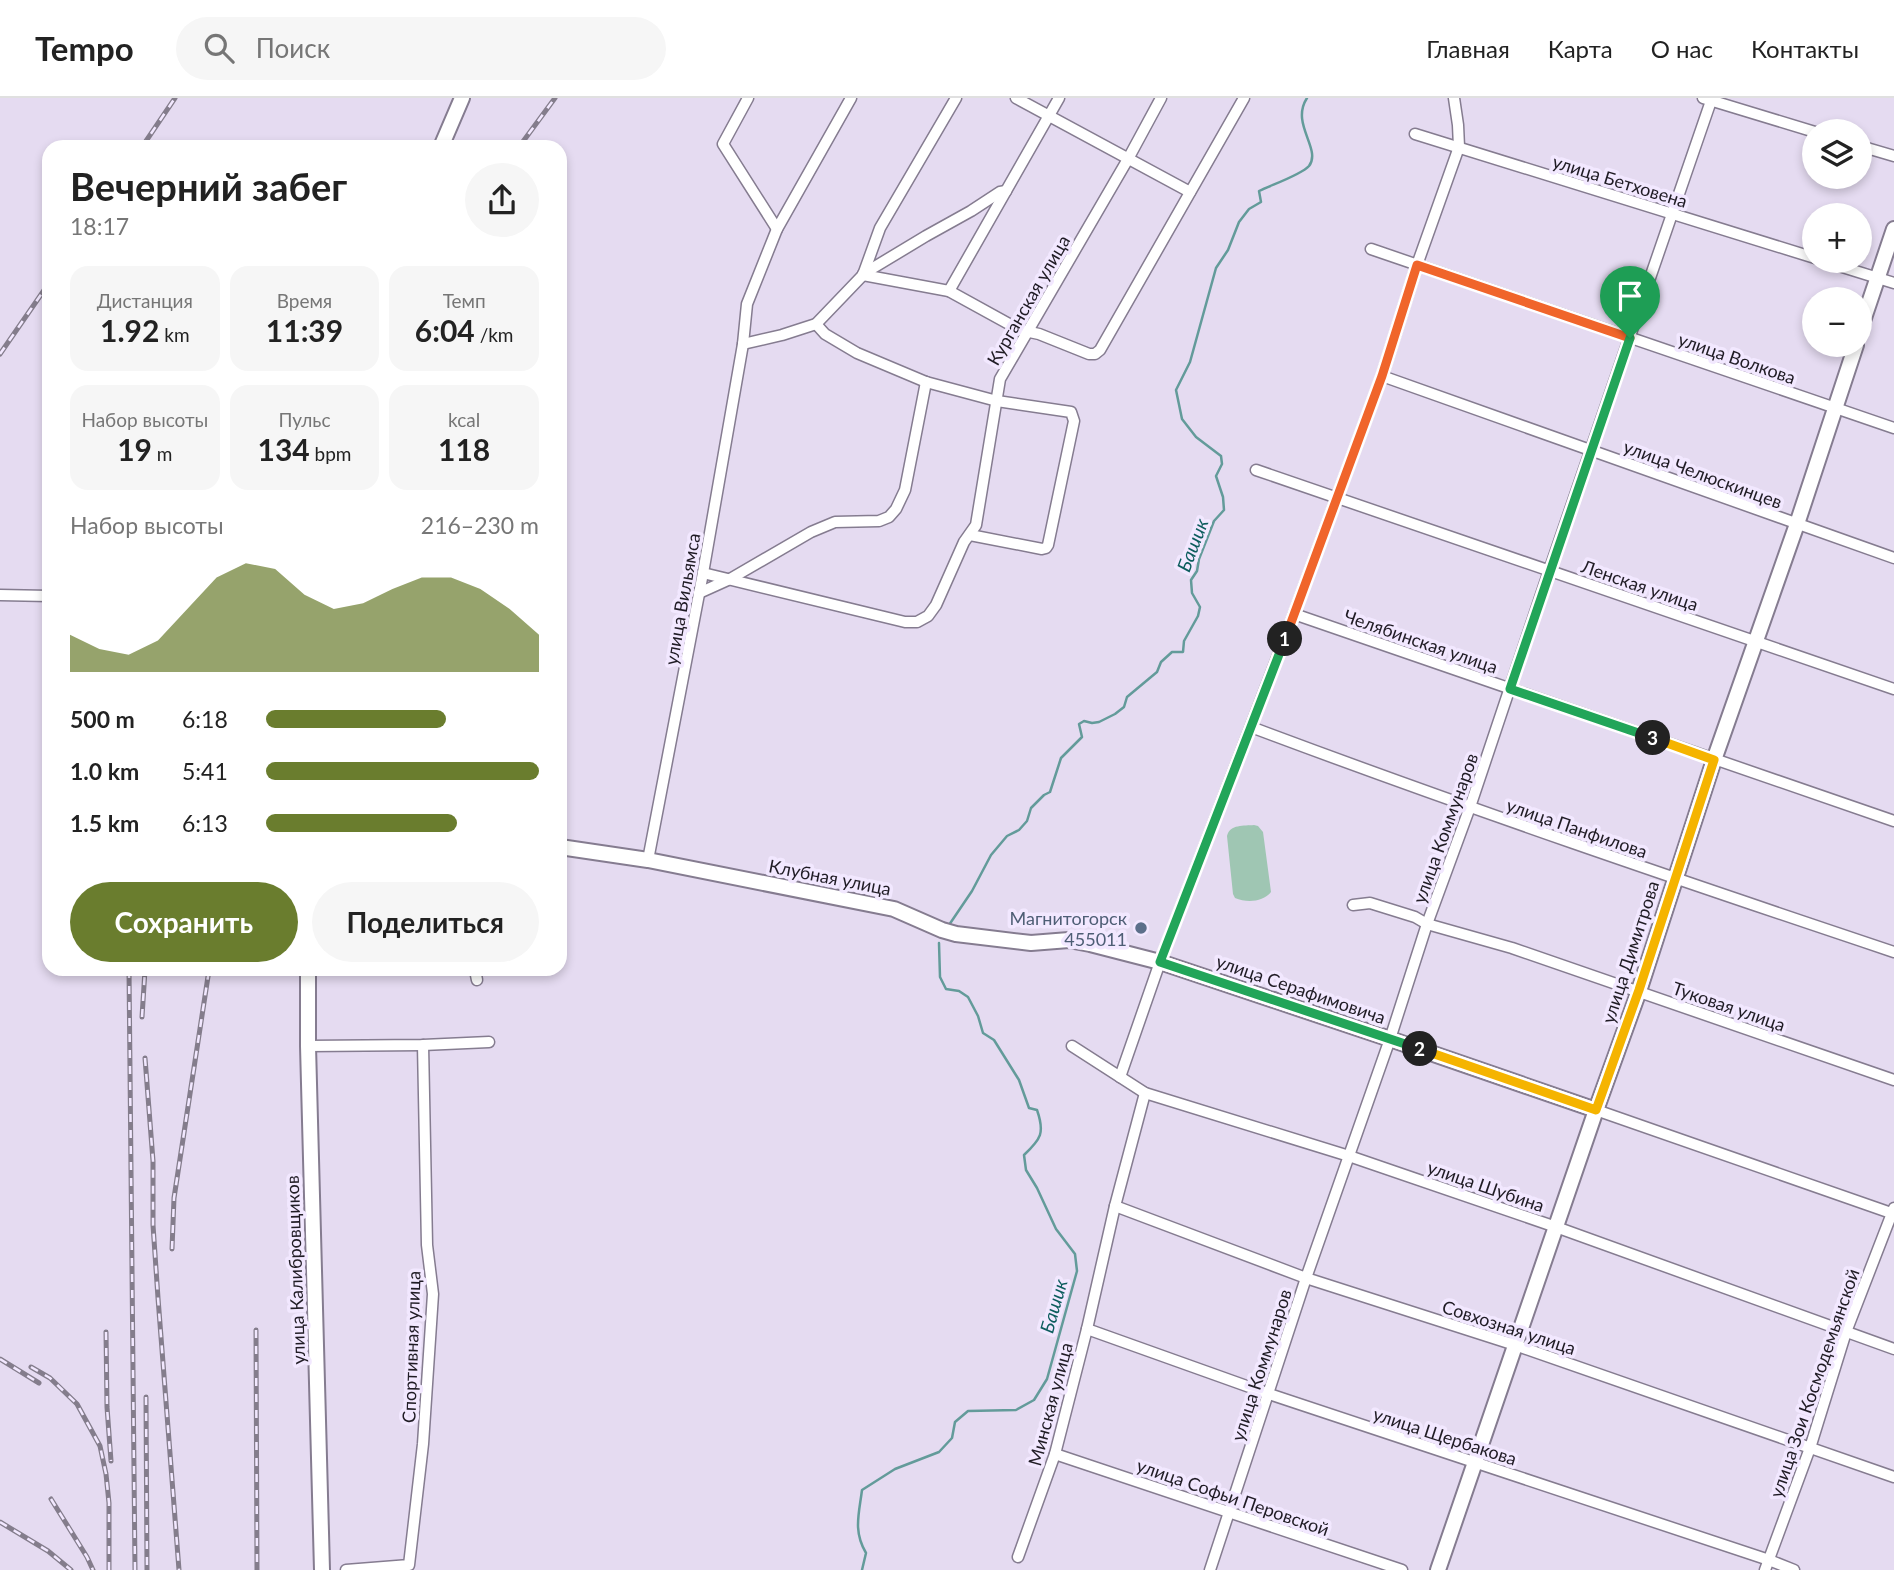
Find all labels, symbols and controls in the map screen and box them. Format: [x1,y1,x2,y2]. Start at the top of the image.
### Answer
search box [176,17,666,80]
text: Tempo [35,28,134,68]
icon: search [200,29,238,67]
text: Поиск [256,32,330,64]
text: Главная [1426,34,1510,63]
text: Карта [1548,34,1613,63]
text: О нас [1651,34,1713,63]
text: Контакты [1751,34,1859,63]
map controls [1802,119,1872,357]
button: layers [1802,119,1872,189]
street label: улица Бетховена [1550,150,1690,212]
text: Вечерний забег [70,163,347,209]
button: share [465,163,539,237]
button: + [1802,203,1872,273]
text: 18:17 [70,212,129,240]
street label: Курганская улица [982,231,1074,369]
pin [1600,266,1660,338]
icon: arrive [1611,277,1649,315]
button: − [1802,287,1872,357]
text: Дистанция [97,289,193,312]
text: Время [277,289,332,312]
text: Темп [443,289,486,312]
text: 1.92 [100,312,159,348]
text: 11:39 [266,312,343,348]
text: 6:04 [415,312,475,348]
text: km [159,323,190,346]
text: /km [475,323,514,346]
street label: улица Волкова [1675,328,1799,388]
text: Набор высоты [81,408,208,431]
text: Пульс [279,408,330,431]
text: kcal [448,408,480,431]
text: 19 [117,431,152,467]
text: 134 [258,431,310,467]
text: 118 [438,431,490,467]
street label: улица Челюскинцев [1621,435,1785,513]
text: m [152,442,172,465]
text: bpm [310,442,351,465]
text: Набор высоты [70,511,224,539]
text: 216–230 m [421,511,539,539]
water label: Башик [1171,514,1213,575]
street label: улица Вильямса [660,531,704,667]
street label: Ленская улица [1578,554,1701,615]
street label: Челябинская улица [1341,604,1501,678]
pin: 1 [1268,622,1302,656]
text: 1 [1279,627,1290,650]
text: 500 m [70,705,135,733]
text: 6:18 [182,705,228,733]
pin: 3 [1636,720,1670,756]
text: 3 [1647,726,1658,749]
street label: улица Коммунаров [1408,750,1482,906]
text: 1.0 km [70,757,139,785]
text: 5:41 [182,757,228,785]
street label: улица Панфилова [1504,794,1650,862]
text: 1.5 km [70,809,139,837]
text: 6:13 [182,809,228,837]
street label: Клубная улица [767,854,893,900]
street label: улица Димитрова [1597,878,1663,1026]
button: Сохранить [70,882,298,962]
button: Поделиться [312,882,539,962]
place label: Магнитогорск 455011 [1010,907,1128,950]
marker: Магнитогорск 455011 [1133,920,1149,936]
street label: улица Серафимовича [1213,950,1389,1028]
street label: Туковая улица [1670,976,1788,1036]
pin: 2 [1402,1032,1438,1066]
text: 2 [1414,1037,1425,1060]
street label: улица Шубина [1425,1156,1547,1216]
street label: улица Калибровщиков [281,1175,309,1365]
street label: улица Зои Космодемьянской [1764,1266,1864,1500]
street label: Спортивная улица [397,1271,425,1423]
water label: Башик [1034,1276,1072,1336]
street label: улица Коммунаров [1226,1286,1296,1444]
street label: Совхозная улица [1439,1295,1579,1359]
street label: Минская улица [1023,1340,1077,1468]
street label: улица Щербакова [1370,1402,1520,1470]
street label: улица Софьи Перовской [1134,1454,1332,1540]

